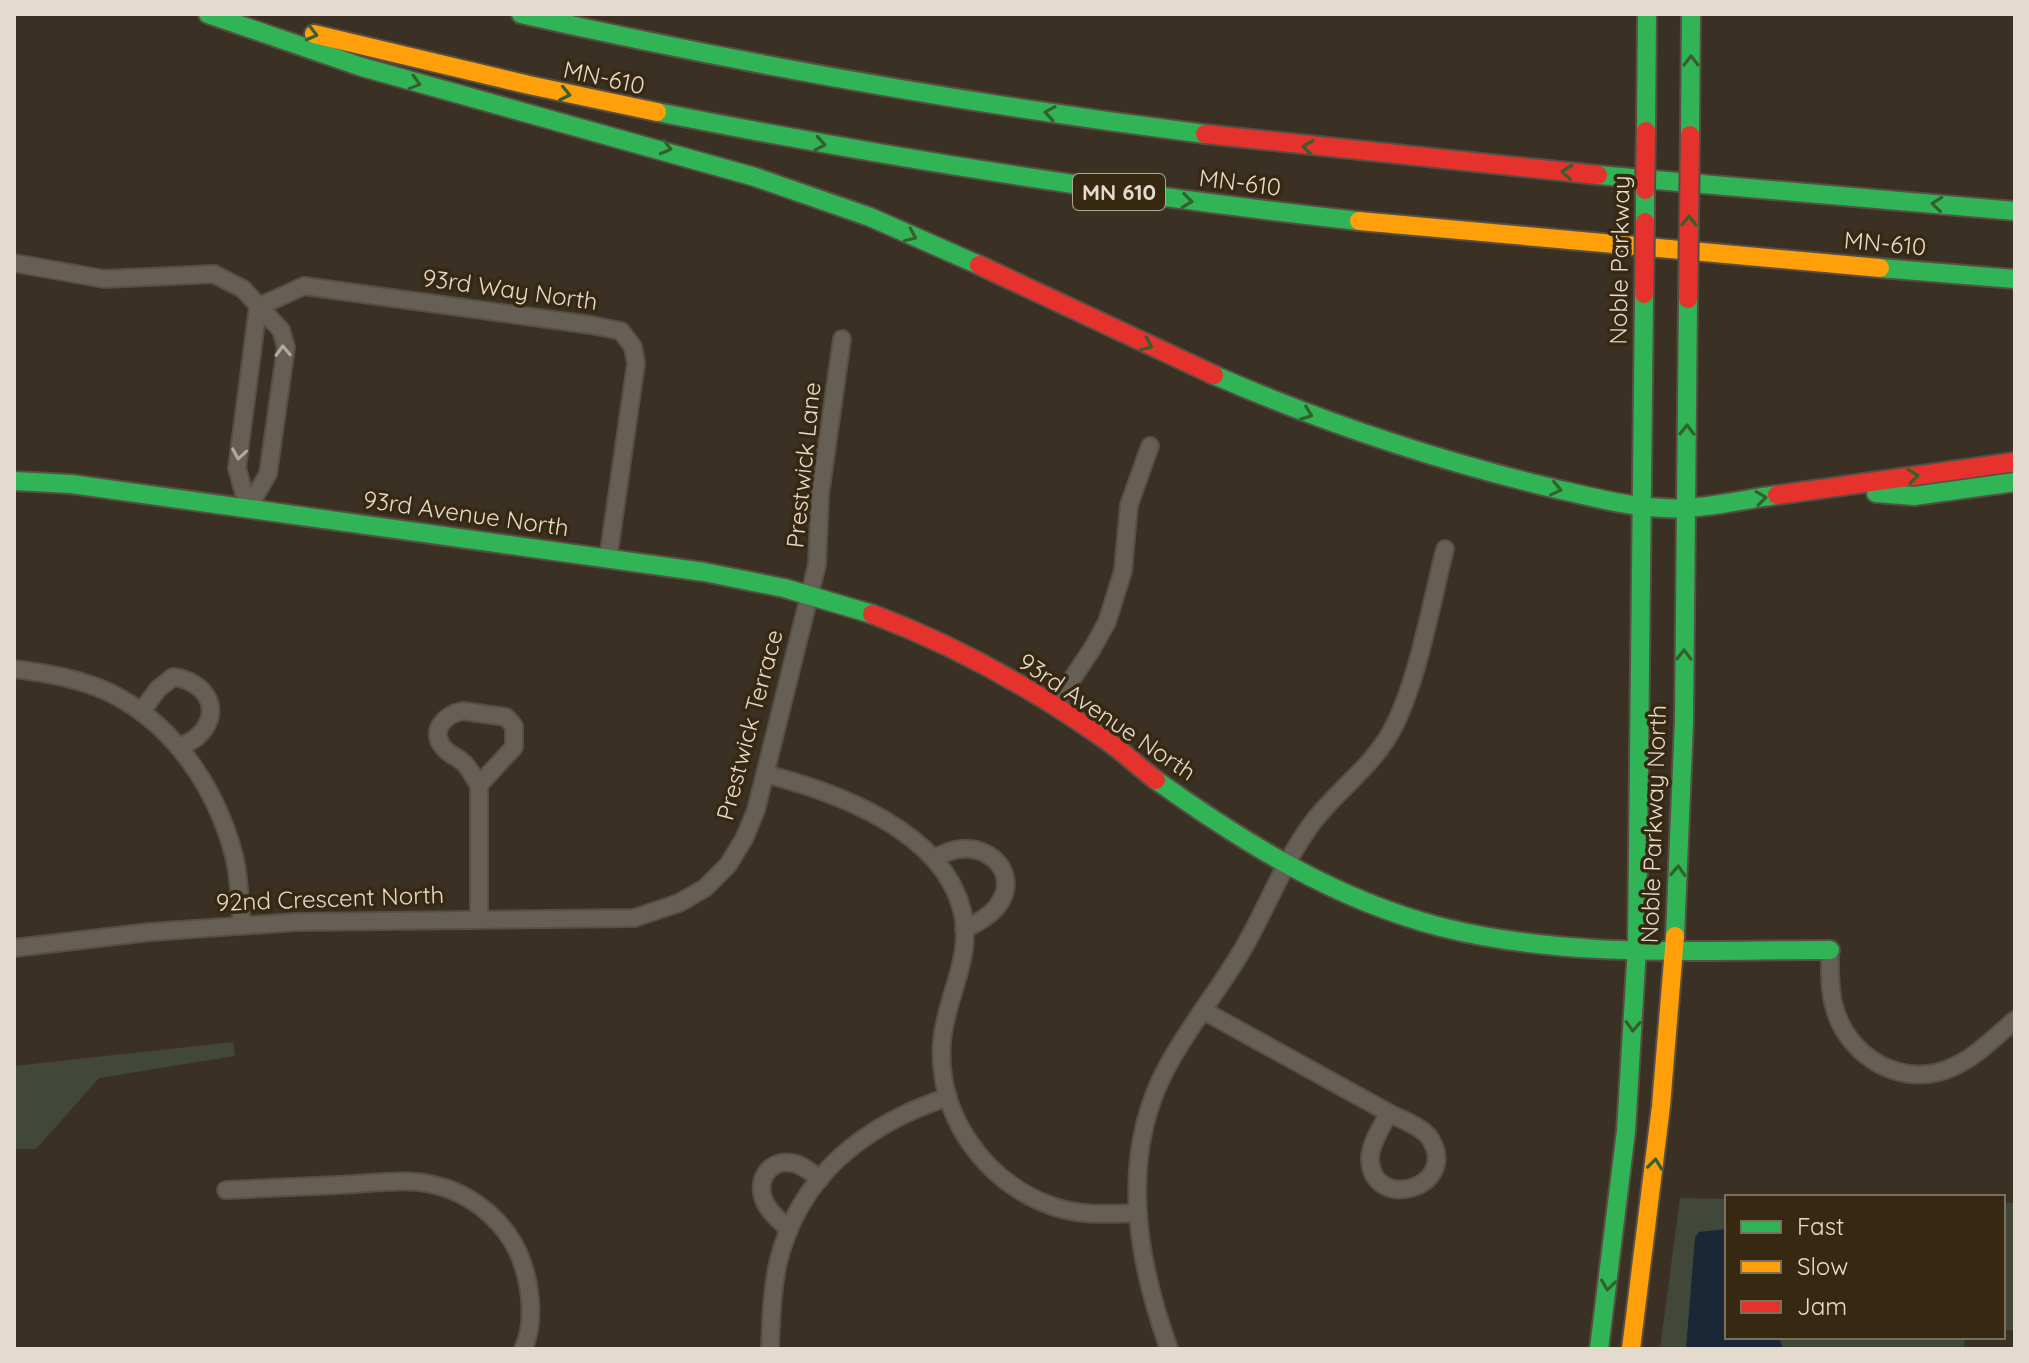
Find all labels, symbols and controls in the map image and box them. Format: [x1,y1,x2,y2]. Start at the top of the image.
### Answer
one-way arrow [304,24,318,41]
street label: MN-610 [561,54,648,100]
one-way arrow [1682,54,1700,67]
one-way arrow [407,73,421,90]
one-way arrow [557,85,571,102]
one-way arrow [1043,105,1057,122]
one-way arrow [813,135,826,152]
one-way arrow [1301,138,1314,155]
one-way arrow [659,139,673,156]
street label: MN-610 [1197,162,1283,202]
one-way arrow [1560,163,1573,180]
road number: MN 610 [1073,174,1165,210]
street label: Noble Parkway [1603,175,1635,345]
one-way arrow [1180,192,1194,209]
one-way arrow [1930,196,1943,213]
one-way arrow [1680,214,1698,227]
street label: MN-610 [1843,224,1928,262]
one-way arrow [903,226,917,242]
street label: 93rd Way North [421,262,600,316]
one-way arrow [1139,335,1153,351]
one-way arrow [274,344,292,356]
street label: Prestwick Lane [779,380,827,549]
one-way arrow [1300,404,1314,421]
one-way arrow [1678,423,1696,436]
one-way arrow [231,447,248,460]
one-way arrow [1906,469,1920,486]
one-way arrow [1549,480,1562,497]
street label: 93rd Avenue North [361,484,571,542]
one-way arrow [1754,490,1768,507]
street label: Prestwick Terrace [709,626,789,823]
street label: 93rd Avenue North [1013,646,1202,787]
one-way arrow [1675,648,1693,661]
street label: Noble Parkway North [1634,704,1672,944]
one-way arrow [1669,864,1686,877]
street label: 92nd Crescent North [215,879,445,917]
one-way arrow [1625,1020,1642,1033]
one-way arrow [1646,1157,1663,1171]
legend [1725,1195,2005,1339]
text: Fast [1797,1211,1844,1241]
text: Slow [1797,1251,1848,1281]
one-way arrow [1600,1278,1617,1292]
text: Jam [1797,1291,1847,1321]

